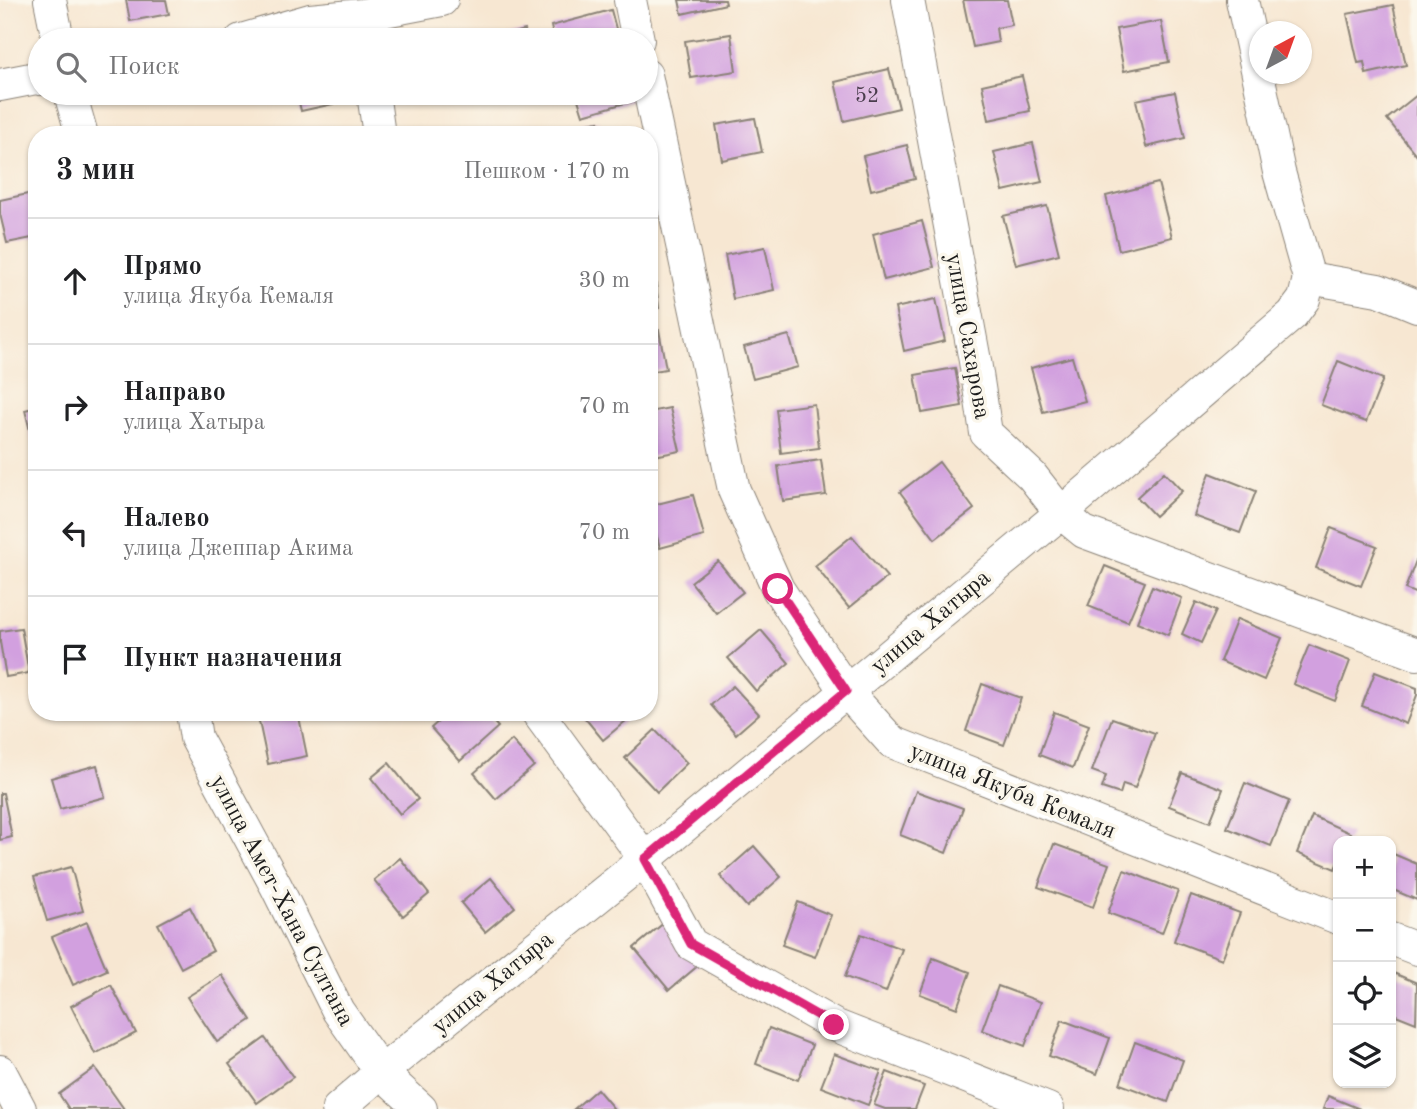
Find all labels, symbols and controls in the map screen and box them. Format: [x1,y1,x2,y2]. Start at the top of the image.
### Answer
north arrow [1249,21,1312,84]
search box [28,28,658,105]
icon: search [52,48,90,86]
text: Поиск [108,54,180,80]
house number: 52 [855,86,879,107]
text: 3 мин [56,156,135,186]
text: Пешком · 170 m [464,160,630,183]
street label: улица Сахарова [941,251,993,421]
text: Прямо [123,254,202,280]
icon: ahead [56,262,94,300]
text: 30 m [579,269,630,292]
text: улица Якуба Кемаля [123,285,334,308]
text: Направо [123,380,226,406]
icon: right [56,388,94,426]
text: 70 m [579,395,630,418]
text: улица Хатыра [123,411,265,434]
text: Налево [123,506,210,532]
icon: left [56,514,94,552]
text: 70 m [579,521,630,544]
text: улица Джеппар Акима [123,537,353,560]
street label: улица Хатыра [867,566,996,679]
route start [762,573,793,604]
icon: arrive [56,640,94,678]
text: Пункт назначения [123,646,342,672]
street label: улица Якуба Кемаля [906,739,1119,844]
street label: улица Амет-Хана Султана [205,771,358,1031]
map controls [1333,836,1396,1088]
button: + [1333,836,1396,899]
button: − [1333,899,1396,962]
street label: улица Хатыра [428,928,558,1040]
button: locate [1333,962,1396,1025]
route end [818,1009,849,1040]
button: layers [1333,1025,1396,1088]

